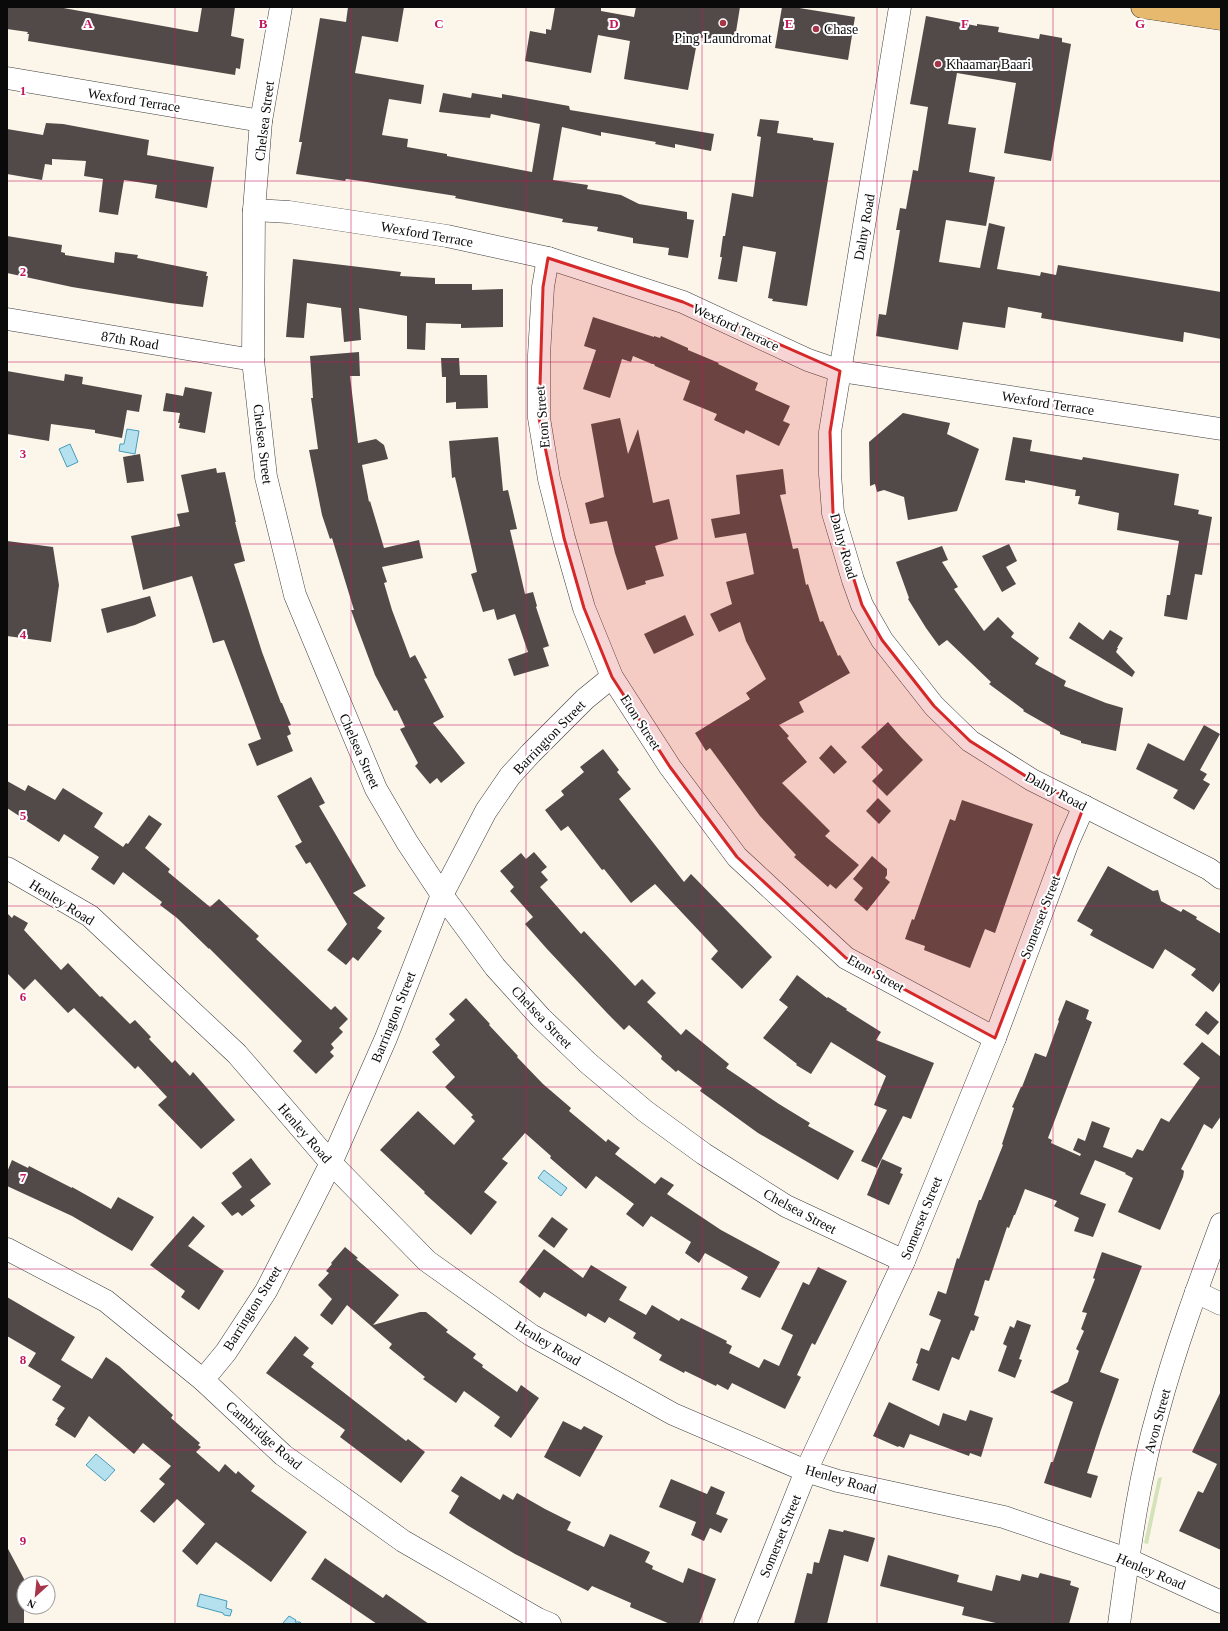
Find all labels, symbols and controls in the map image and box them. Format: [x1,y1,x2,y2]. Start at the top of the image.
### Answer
text: A [83,16,93,31]
text: B [259,16,268,31]
text: C [434,16,444,31]
text: D [609,16,619,31]
text: E [785,16,793,31]
text: F [961,16,969,31]
text: G [1135,16,1145,31]
marker: Ping Laundromat [718,18,728,28]
place label: Chase [824,22,858,37]
marker: Chase [811,24,821,34]
place label: Ping Laundromat [674,31,772,46]
place label: Khaamar Baari [946,57,1031,72]
marker: Khaamar Baari [933,59,943,69]
street label: Chelsea Street [252,80,277,162]
text: 1 [20,83,26,98]
street label: Wexford Terrace [87,86,181,115]
street label: Dalny Road [851,193,878,262]
street label: Wexford Terrace [380,219,474,250]
text: 2 [20,264,26,279]
street label: Wexford Terrace [690,301,781,354]
street label: 87th Road [100,329,160,352]
street label: Eton Street [532,385,553,449]
street label: Wexford Terrace [1001,389,1095,418]
street label: Chelsea Street [250,403,275,485]
text: 3 [20,446,27,461]
street label: Dalny Road [827,512,860,581]
text: 4 [20,627,27,642]
street label: Eton Street [617,692,664,753]
street label: Barrington Street [510,697,588,777]
street label: Chelsea Street [336,711,383,791]
street label: Dalny Road [1023,769,1089,814]
text: 5 [20,808,27,823]
street label: Somerset Street [1018,873,1063,961]
street label: Henley Road [27,877,97,928]
street label: Eton Street [845,952,907,995]
street label: Barrington Street [368,969,419,1065]
street label: Chelsea Street [508,983,575,1052]
text: 6 [20,989,27,1004]
street label: Henley Road [275,1101,334,1166]
text: 7 [20,1170,27,1185]
street label: Somerset Street [898,1174,945,1262]
street label: Chelsea Street [761,1186,839,1237]
street label: Barrington Street [220,1263,284,1353]
street label: Henley Road [512,1318,583,1369]
text: 8 [20,1352,27,1367]
street label: Avon Street [1142,1387,1173,1455]
street label: Cambridge Road [223,1398,305,1472]
street label: Henley Road [803,1462,878,1497]
street label: Somerset Street [757,1492,804,1580]
text: 9 [20,1533,27,1548]
street label: Henley Road [1114,1550,1188,1593]
north arrow [16,1575,56,1615]
text: N [25,1597,38,1611]

